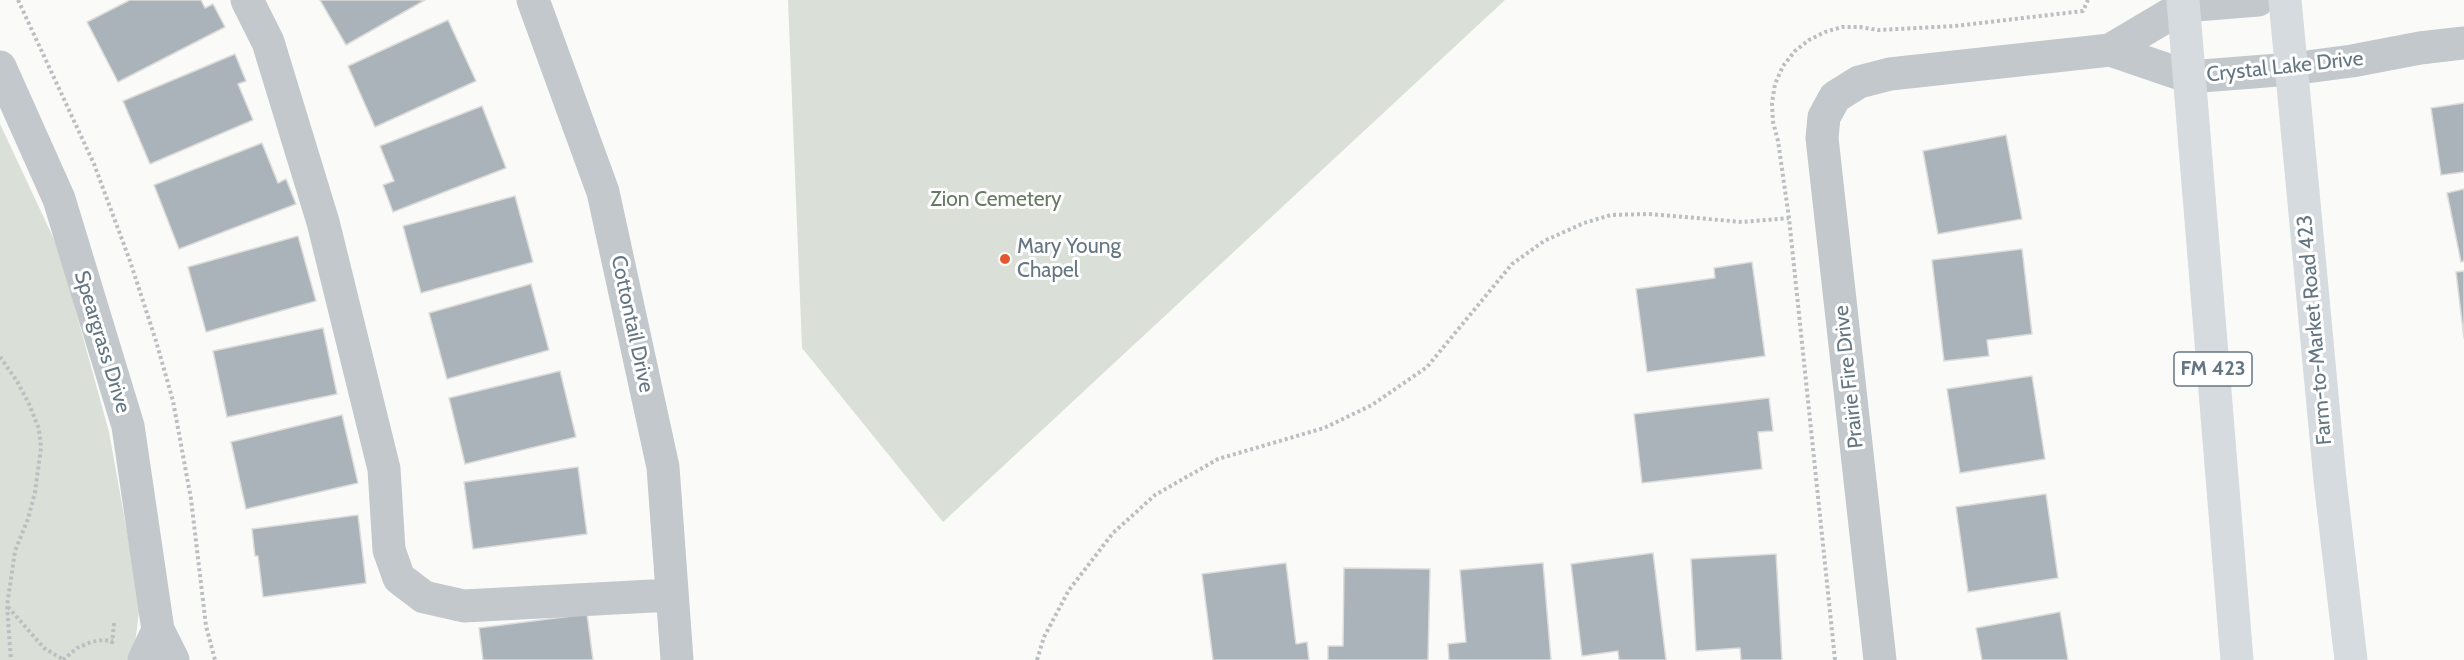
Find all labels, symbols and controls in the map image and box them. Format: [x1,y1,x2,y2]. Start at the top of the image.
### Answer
street label: Crystal Lake Drive [2205,46,2365,88]
park label: Zion Cemetery [930,187,1062,213]
street label: Farm-to-Market Road 423 [2292,214,2338,446]
place label: Mary Young Chapel [1017,234,1121,284]
marker: Mary Young Chapel [998,252,1012,266]
street label: Cottontail Drive [605,253,659,395]
street label: Speargrass Drive [68,268,136,416]
street label: Prairie Fire Drive [1829,304,1869,450]
road number: FM 423 [2174,352,2252,386]

